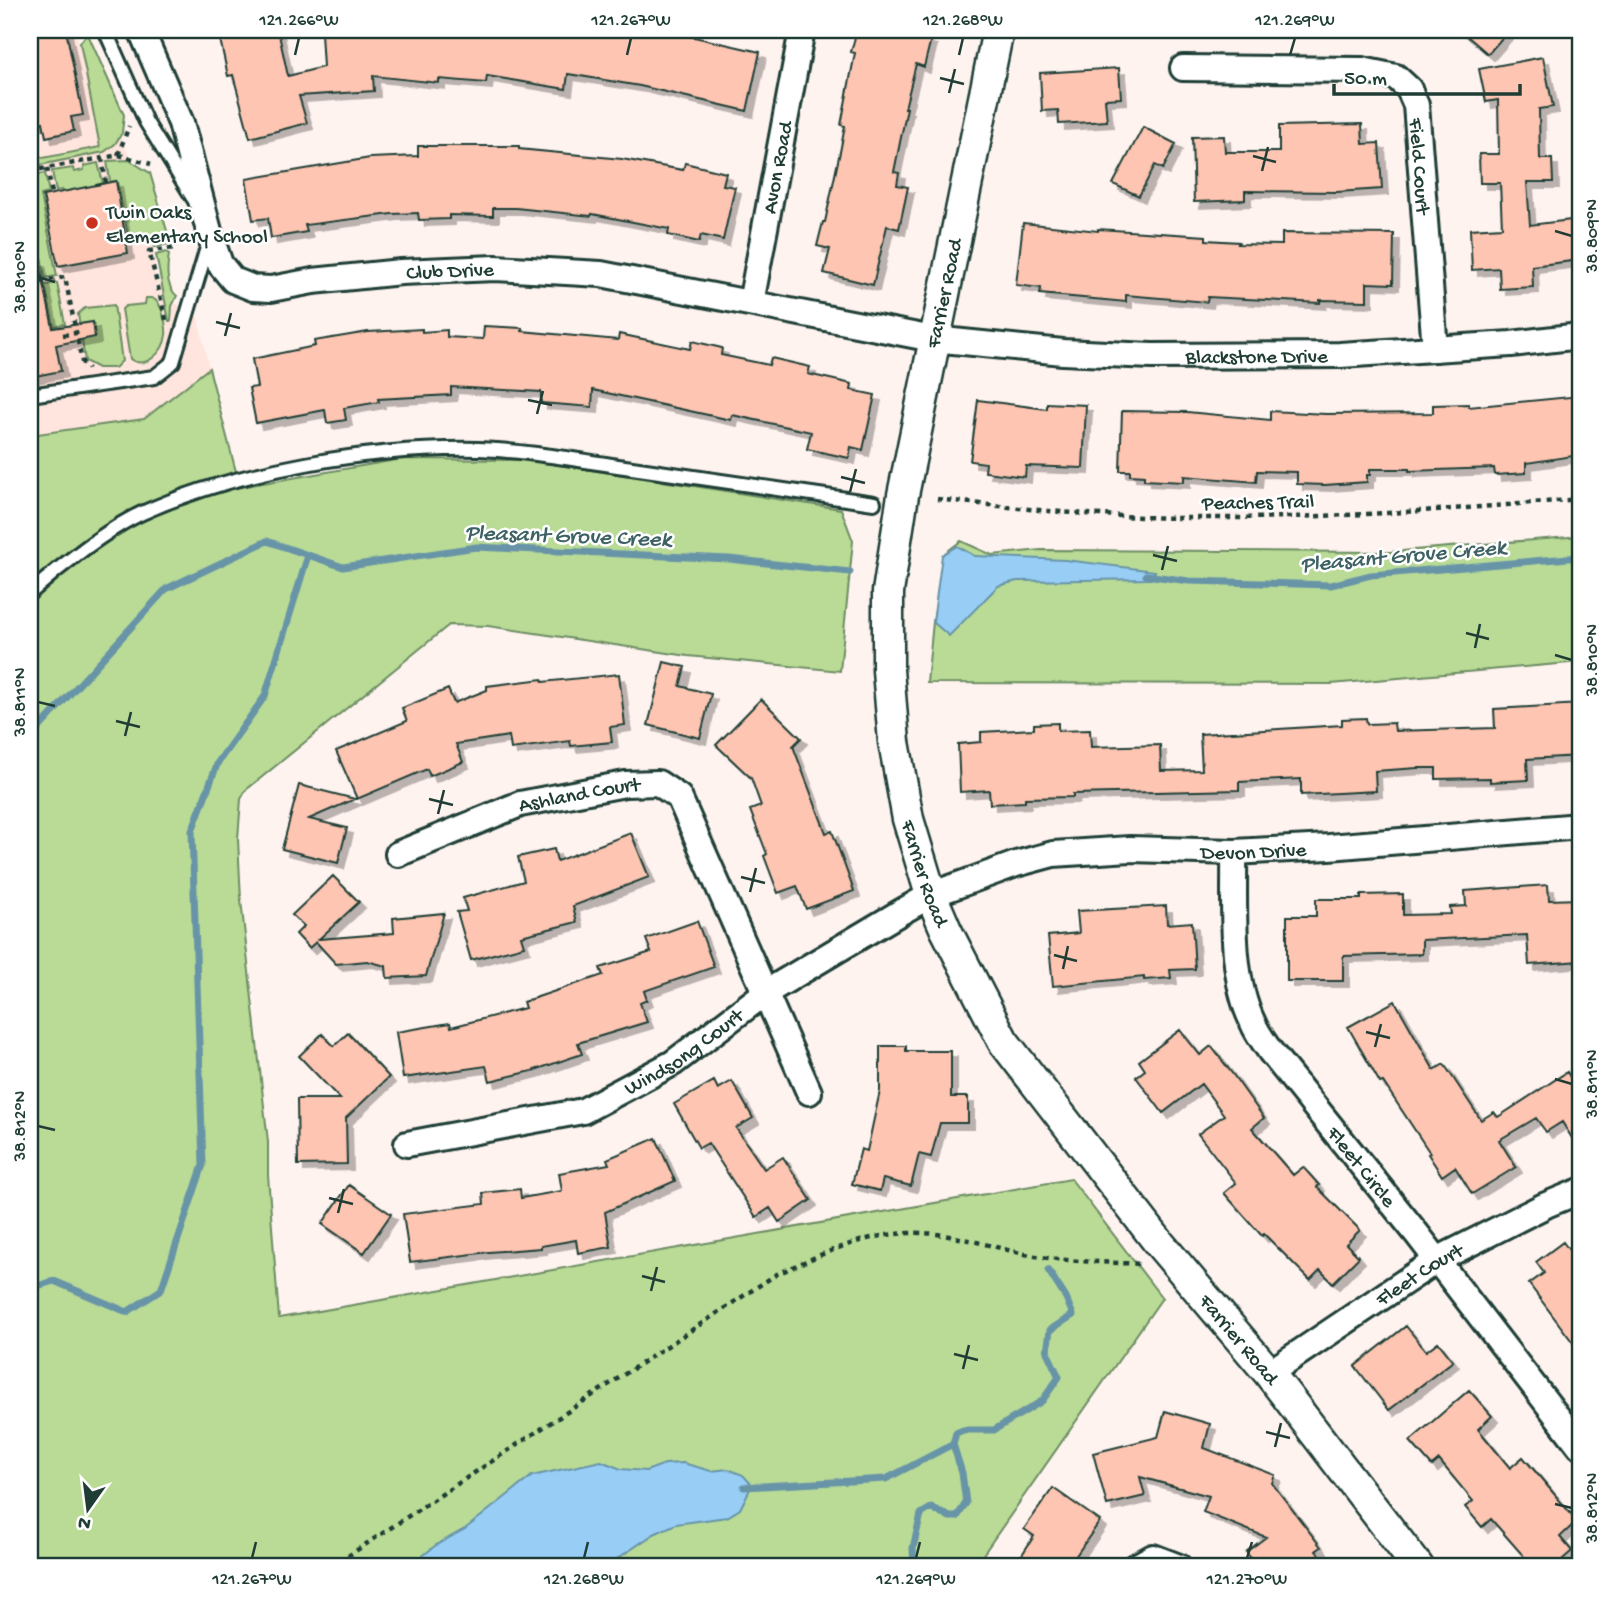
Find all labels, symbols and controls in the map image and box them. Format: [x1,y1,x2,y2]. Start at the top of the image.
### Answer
text: 121.266°W [258,11,339,32]
text: 121.267°W [590,11,671,32]
text: 121.268°W [922,11,1003,32]
text: 121.269°W [1254,11,1335,32]
scale bar [1334,52,1519,96]
text: 50 m [1344,68,1387,93]
street label: Field Court [1401,116,1434,218]
street label: Avon Road [759,118,801,216]
text: 38.809°N [1583,199,1604,274]
place label: Twin Oaks Elementary School [105,202,268,251]
marker: Twin Oaks Elementary School [84,215,100,231]
street label: Farrier Road [922,235,971,352]
text: 38.810°N [11,241,32,314]
street label: Club Drive [406,259,496,288]
street label: Blackstone Drive [1184,346,1329,372]
street label: Peaches Trail [1201,491,1314,518]
water label: Pleasant Grove Creek [464,520,674,555]
water label: Pleasant Grove Creek [1299,535,1510,580]
text: 38.810°N [1583,624,1604,697]
text: 38.811°N [11,667,32,738]
street label: Ashland Court [517,774,643,820]
street label: Farrier Road [893,817,953,933]
street label: Devon Drive [1198,839,1308,868]
street label: Windsong Court [621,1003,752,1103]
text: 38.811°N [1583,1049,1604,1120]
text: 38.812°N [11,1091,32,1162]
street label: Fleet Circle [1319,1122,1400,1215]
street label: Fleet Court [1372,1239,1470,1314]
street label: Farrier Road [1191,1290,1284,1392]
text: 38.812°N [1583,1473,1604,1544]
north arrow [52,1474,122,1544]
text: N [76,1509,94,1535]
text: 121.267°W [211,1570,292,1591]
text: 121.268°W [543,1570,624,1591]
text: 121.269°W [875,1570,956,1591]
text: 121.270°W [1206,1570,1287,1591]

